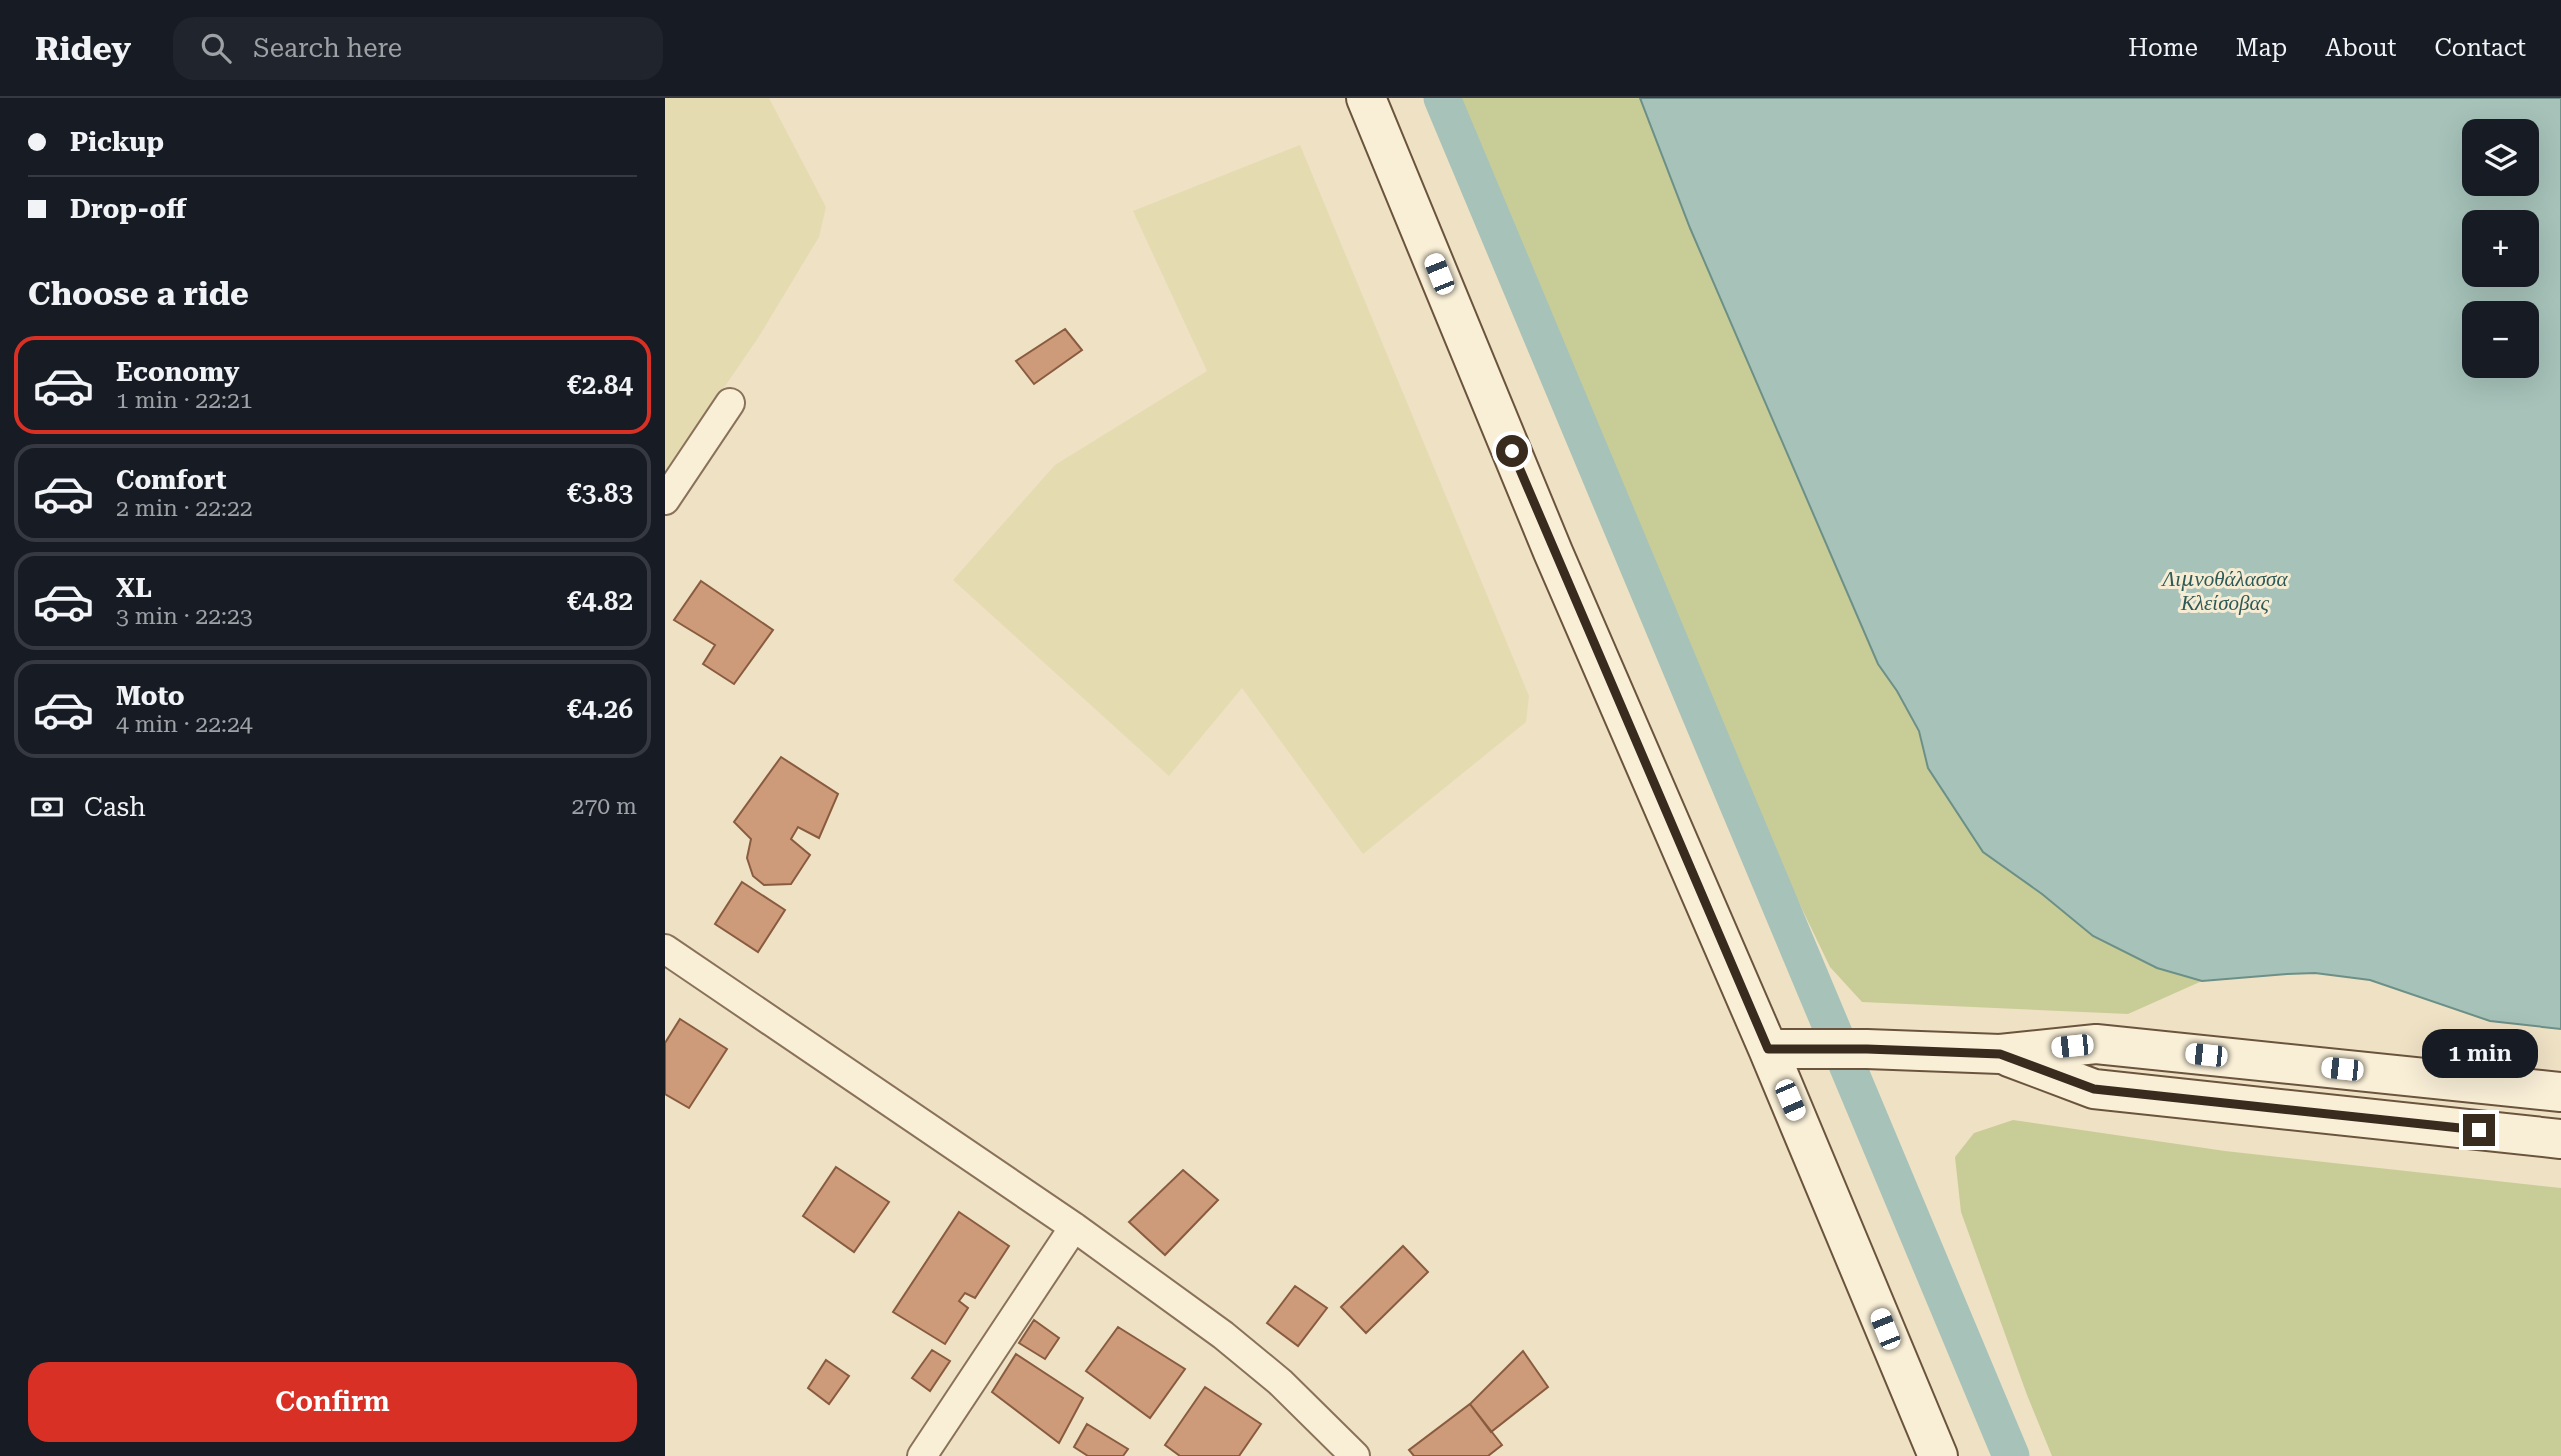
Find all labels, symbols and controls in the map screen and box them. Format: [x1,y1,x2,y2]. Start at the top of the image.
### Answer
search box [173,17,663,80]
text: Ridey [35,29,131,68]
icon: search [197,29,235,67]
text: Search here [253,33,402,63]
text: Home [2128,34,2198,62]
text: Map [2236,34,2287,62]
text: About [2325,34,2396,62]
text: Contact [2434,34,2526,62]
map controls [2462,119,2539,378]
button: layers [2462,119,2539,196]
text: Pickup [70,127,164,157]
text: Drop-off [70,194,186,224]
button: + [2462,210,2539,287]
car [1422,251,1457,297]
text: Choose a ride [28,275,249,313]
button: − [2462,301,2539,378]
icon: car [32,354,95,417]
text: Economy [116,357,239,387]
text: €2.84 [567,370,633,400]
text: 1 min · 22:21 [116,387,253,414]
route start [1496,435,1528,467]
icon: car [32,462,95,525]
text: Comfort [116,465,226,495]
text: €3.83 [567,478,633,508]
text: 2 min · 22:22 [116,495,253,522]
water label: Λιμνοθάλασσα Κλείσοβας [2161,567,2288,615]
icon: car [32,570,95,633]
text: XL [116,573,152,603]
text: €4.82 [567,586,633,616]
text: 3 min · 22:23 [116,603,253,630]
icon: car [32,678,95,741]
text: Moto [116,681,185,711]
text: €4.26 [567,694,633,724]
text: 4 min · 22:24 [116,711,253,738]
icon: cash [28,788,66,826]
text: Cash [84,792,146,822]
text: 270 m [572,793,637,820]
callout: 1 min [2421,1028,2537,1077]
car [2051,1033,2094,1059]
text: 1 min [2448,1040,2512,1067]
car [2185,1042,2228,1068]
car [2321,1056,2364,1082]
car [1773,1077,1808,1123]
route end [2463,1114,2495,1146]
car [1868,1306,1903,1352]
button: Confirm [28,1362,637,1442]

